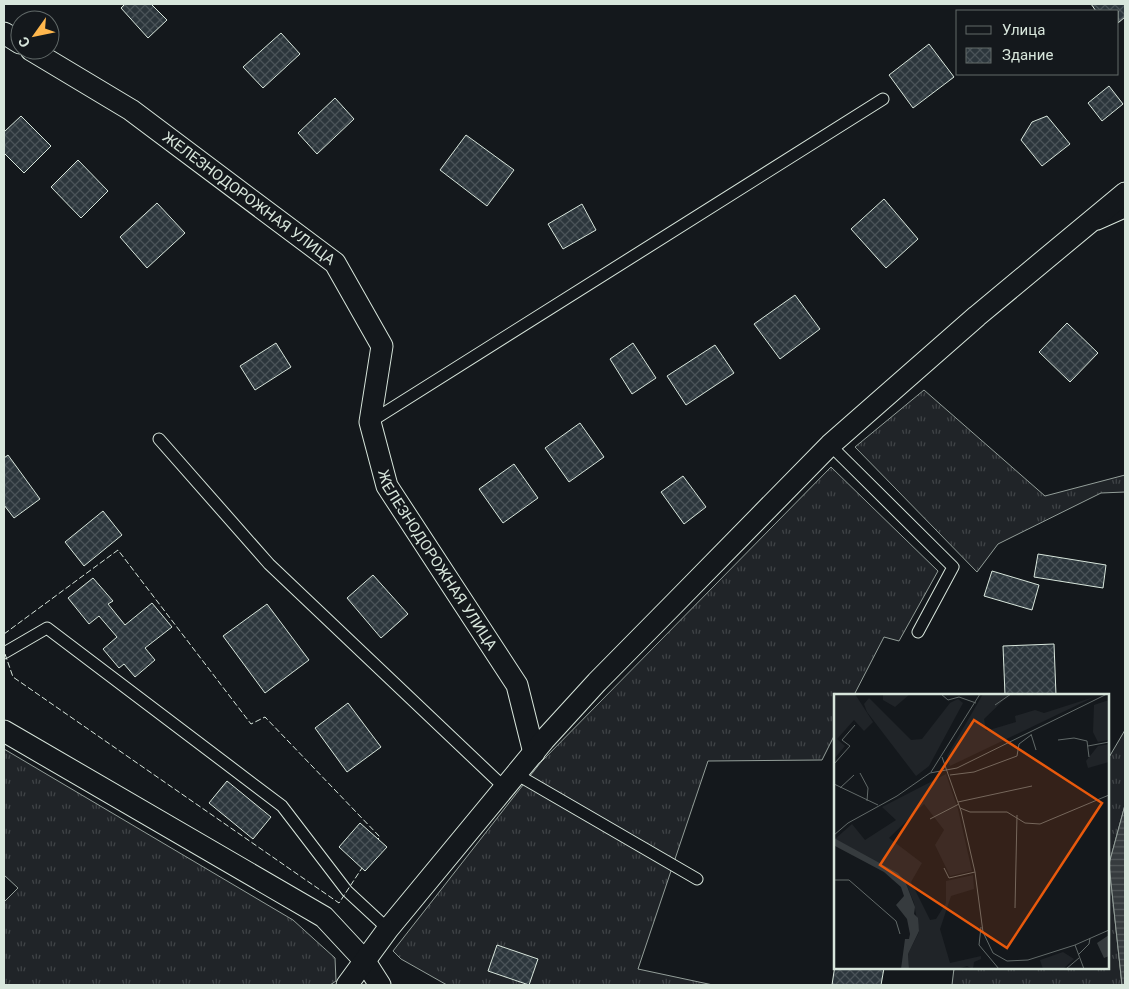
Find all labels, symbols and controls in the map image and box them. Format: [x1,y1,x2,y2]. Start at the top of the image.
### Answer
north arrow [10,10,60,60]
legend [956,10,1119,75]
text: Улица [1002,21,1045,39]
text: С [15,34,33,50]
text: Здание [1002,46,1053,64]
street label: ЖЕЛЕЗНОДОРОЖНАЯ УЛИЦА [159,128,339,269]
street label: ЖЕЛЕЗНОДОРОЖНАЯ УЛИЦА [374,468,501,654]
inset map [834,694,1109,969]

